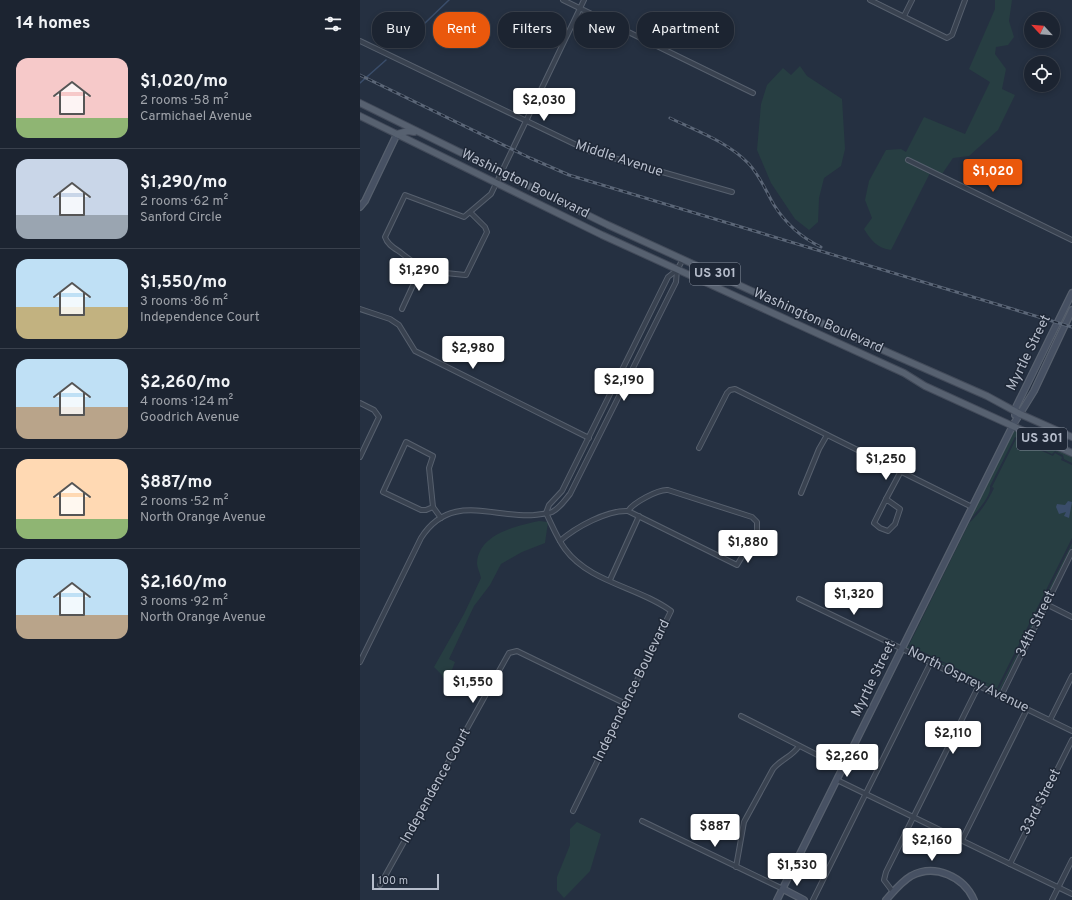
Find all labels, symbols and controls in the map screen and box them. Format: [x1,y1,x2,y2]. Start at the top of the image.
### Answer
chip: Buy [372,12,425,48]
chip: Rent [433,12,490,48]
chip: Filters [498,12,566,48]
chip: New [574,12,629,48]
chip: Apartment [637,12,734,48]
north arrow [1024,12,1060,48]
map controls [1024,12,1060,92]
text: 14 homes [16,13,90,35]
icon: filters [322,13,344,35]
button: locate [1024,56,1060,92]
text: $1,020/mo [140,71,228,93]
icon: home [48,74,96,122]
pin: $2,030 [511,88,577,122]
text: 2 rooms · 58 m² [140,93,228,109]
text: $2,030 [522,93,566,109]
text: Carmichael Avenue [140,109,252,125]
street label: Middle Avenue [573,137,665,181]
street label: Washington Boulevard [458,146,592,222]
pin: $1,020 [960,159,1026,193]
text: $1,020 [972,164,1014,180]
text: $1,290/mo [140,172,227,194]
icon: home [48,175,96,223]
text: 2 rooms · 62 m² [140,194,228,210]
text: Sanford Circle [140,210,222,226]
pin: $1,290 [386,258,452,292]
text: $1,290 [399,263,439,279]
road number: US 301 [690,263,740,285]
text: $1,550/mo [140,272,227,294]
icon: home [48,275,96,323]
street label: Washington Boulevard [751,285,885,357]
text: 3 rooms · 86 m² [140,294,228,310]
text: Independence Court [140,310,260,326]
street label: Myrtle Street [1003,312,1055,394]
pin: $2,980 [440,336,506,370]
text: $2,980 [451,341,495,357]
pin: $2,190 [591,368,657,402]
text: $2,260/mo [140,372,230,394]
text: $2,190 [604,373,644,389]
icon: home [48,375,96,423]
text: 4 rooms · 124 m² [140,394,233,410]
text: Goodrich Avenue [140,410,239,426]
road number: US 301 [1017,428,1067,450]
pin: $1,250 [853,447,919,481]
text: $1,250 [866,452,906,468]
text: $887/mo [140,472,212,494]
icon: home [48,475,96,523]
text: 2 rooms · 52 m² [140,494,228,510]
text: North Orange Avenue [140,510,266,526]
pin: $1,880 [715,530,781,564]
text: $1,880 [727,535,769,551]
text: $2,160/mo [140,572,227,594]
icon: home [48,575,96,623]
pin: $1,320 [821,582,887,616]
text: $1,320 [834,587,874,603]
street label: 34th Street [1013,588,1059,660]
text: 3 rooms · 92 m² [140,594,228,610]
text: North Orange Avenue [140,610,266,626]
street label: Independence Boulevard [590,617,674,765]
street label: Myrtle Street [848,638,900,720]
street label: North Osprey Avenue [904,643,1032,717]
pin: $1,550 [440,670,506,704]
text: $1,550 [453,675,493,691]
pin: $2,110 [920,721,986,755]
street label: Independence Court [397,726,475,846]
text: $2,110 [934,726,972,742]
pin: $2,260 [814,744,880,778]
text: $2,260 [825,749,869,765]
street label: 33rd Street [1017,766,1065,838]
pin: $887 [691,814,739,848]
text: $887 [700,819,730,835]
pin: $2,160 [899,828,965,862]
text: $2,160 [912,833,952,849]
pin: $1,530 [764,853,830,887]
text: $1,530 [777,858,817,874]
scale bar [372,872,439,891]
text: 100 m [378,874,408,888]

